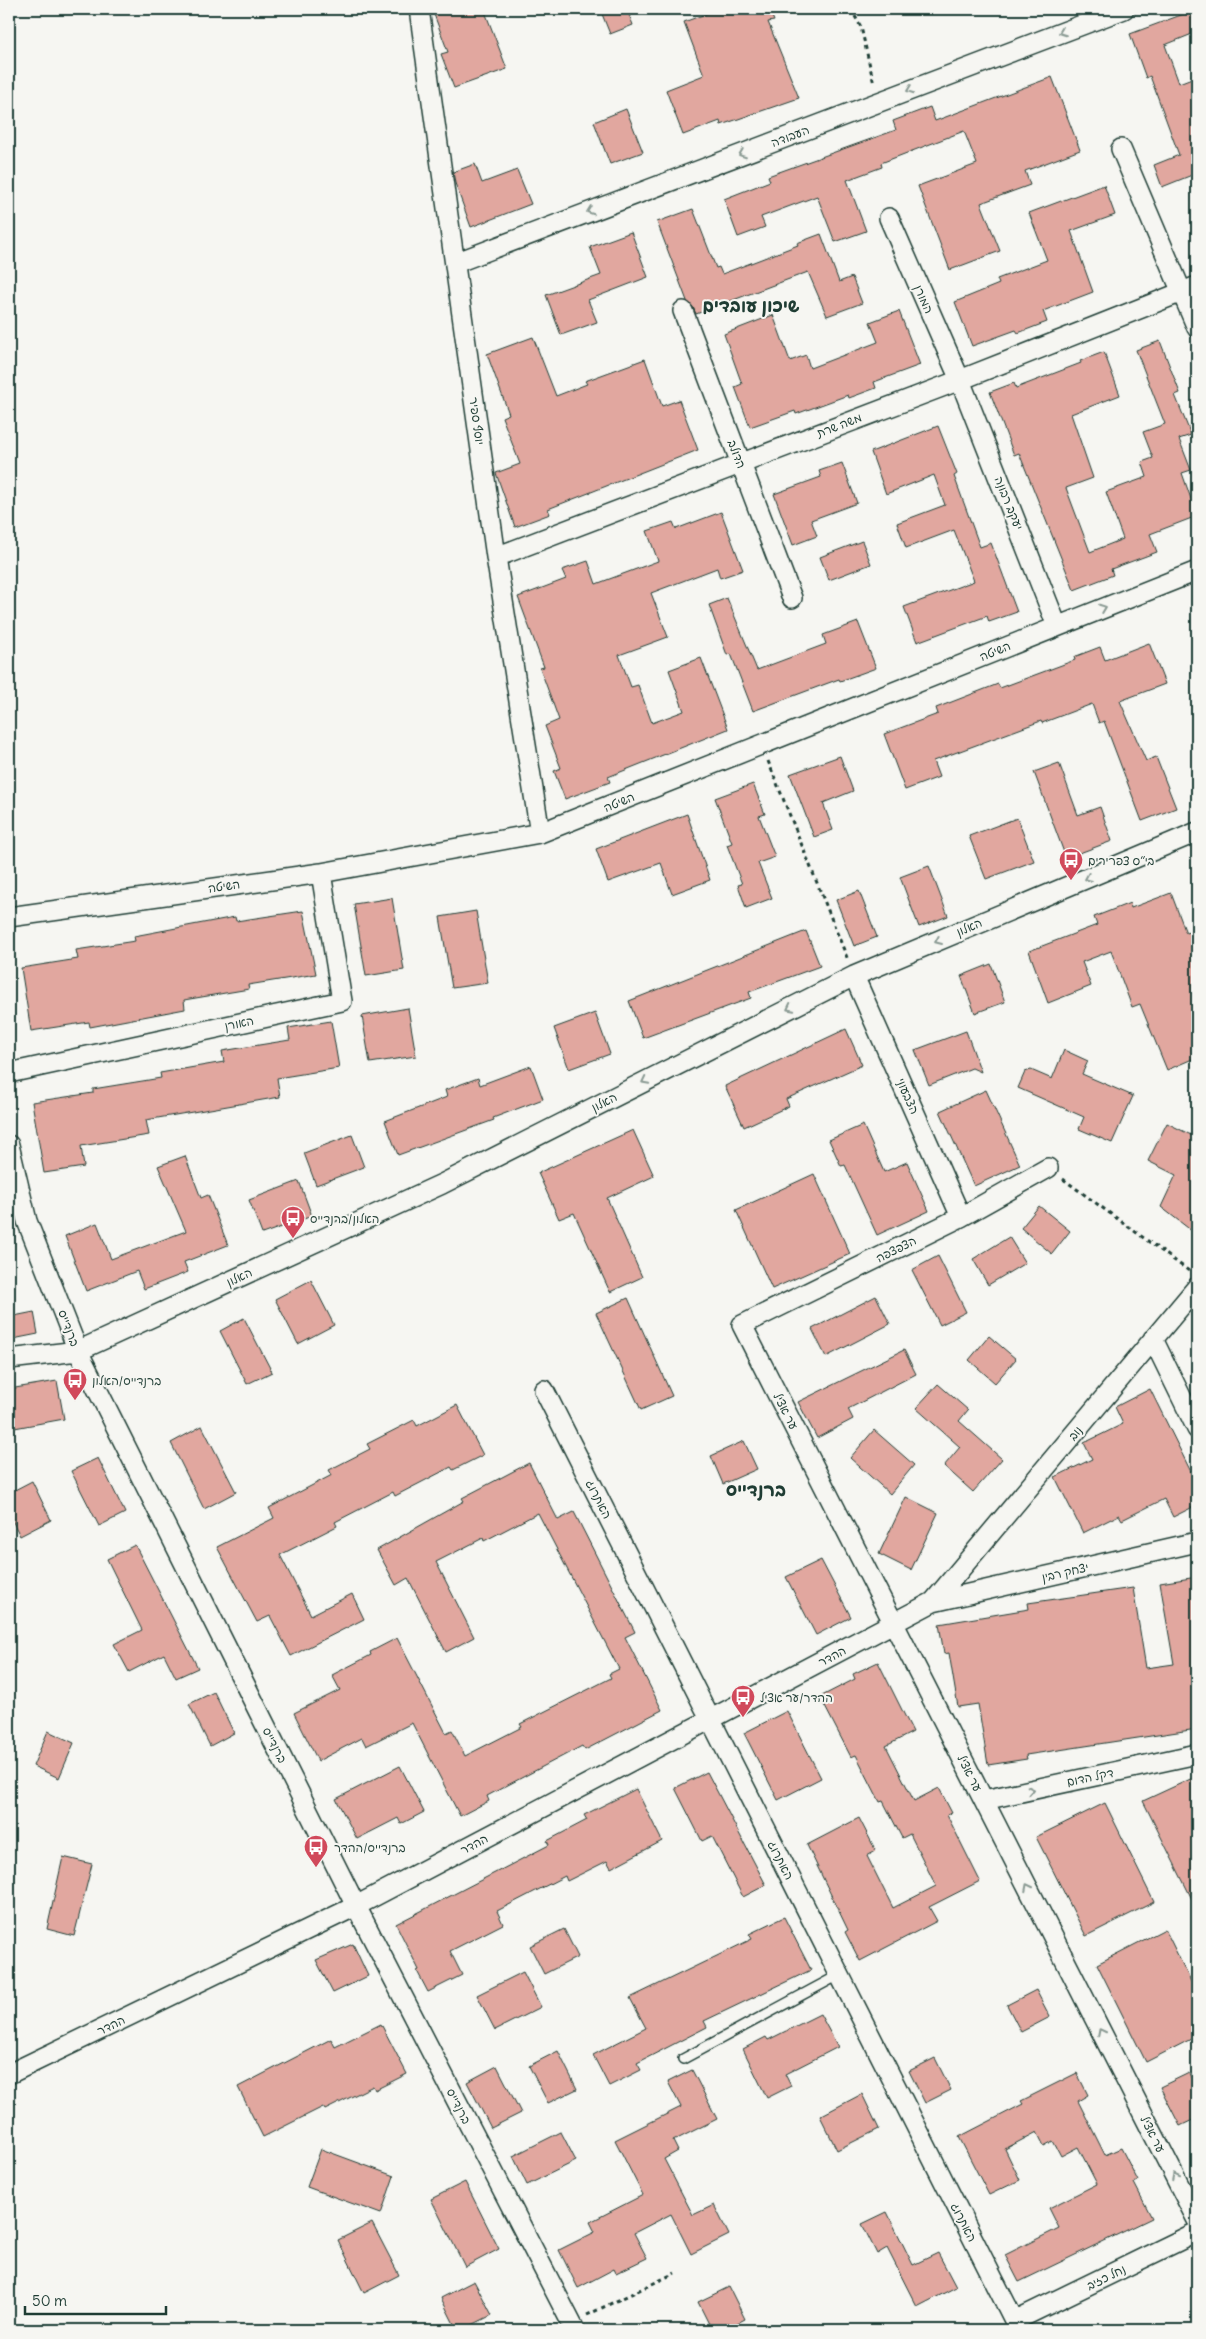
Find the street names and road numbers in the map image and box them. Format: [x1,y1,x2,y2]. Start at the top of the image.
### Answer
street label: העבודה [769,122,811,150]
street label: המורן [910,282,937,316]
street label: יוסף ספיר [466,396,488,446]
street label: משה שרת [813,410,864,441]
street label: הדולב [725,438,749,470]
street label: יעקב רבונה [991,474,1027,532]
street label: השיטה [977,638,1013,664]
street label: השיטה [601,789,637,815]
street label: השיטה [207,876,241,896]
street label: האלון [954,915,984,939]
street label: האורן [223,1013,255,1034]
street label: הצבעוני [893,1076,923,1116]
street label: האלון [589,1089,619,1115]
street label: הצפצפה [873,1233,919,1265]
street label: האלון [224,1265,254,1289]
street label: ברנדייס [55,1308,83,1348]
street label: ער אציל [770,1390,802,1432]
street label: נוב [1065,1423,1085,1443]
street label: האתרוג [583,1477,615,1521]
street label: יצחק רבין [1040,1559,1090,1585]
street label: ההדר [816,1643,848,1669]
street label: ברנדייס [260,1725,290,1765]
street label: ער אציל [954,1752,986,1794]
street label: דקל הדום [1065,1765,1115,1789]
street label: ההדר [458,1831,490,1857]
street label: האתרוג [765,1838,797,1882]
street label: ההדר [95,2012,127,2038]
street label: ברנדייס [444,2086,474,2126]
street label: ער אציל [1137,2113,1169,2155]
street label: האתרוג [948,2200,980,2244]
street label: נחל כזיב [1084,2261,1128,2293]

